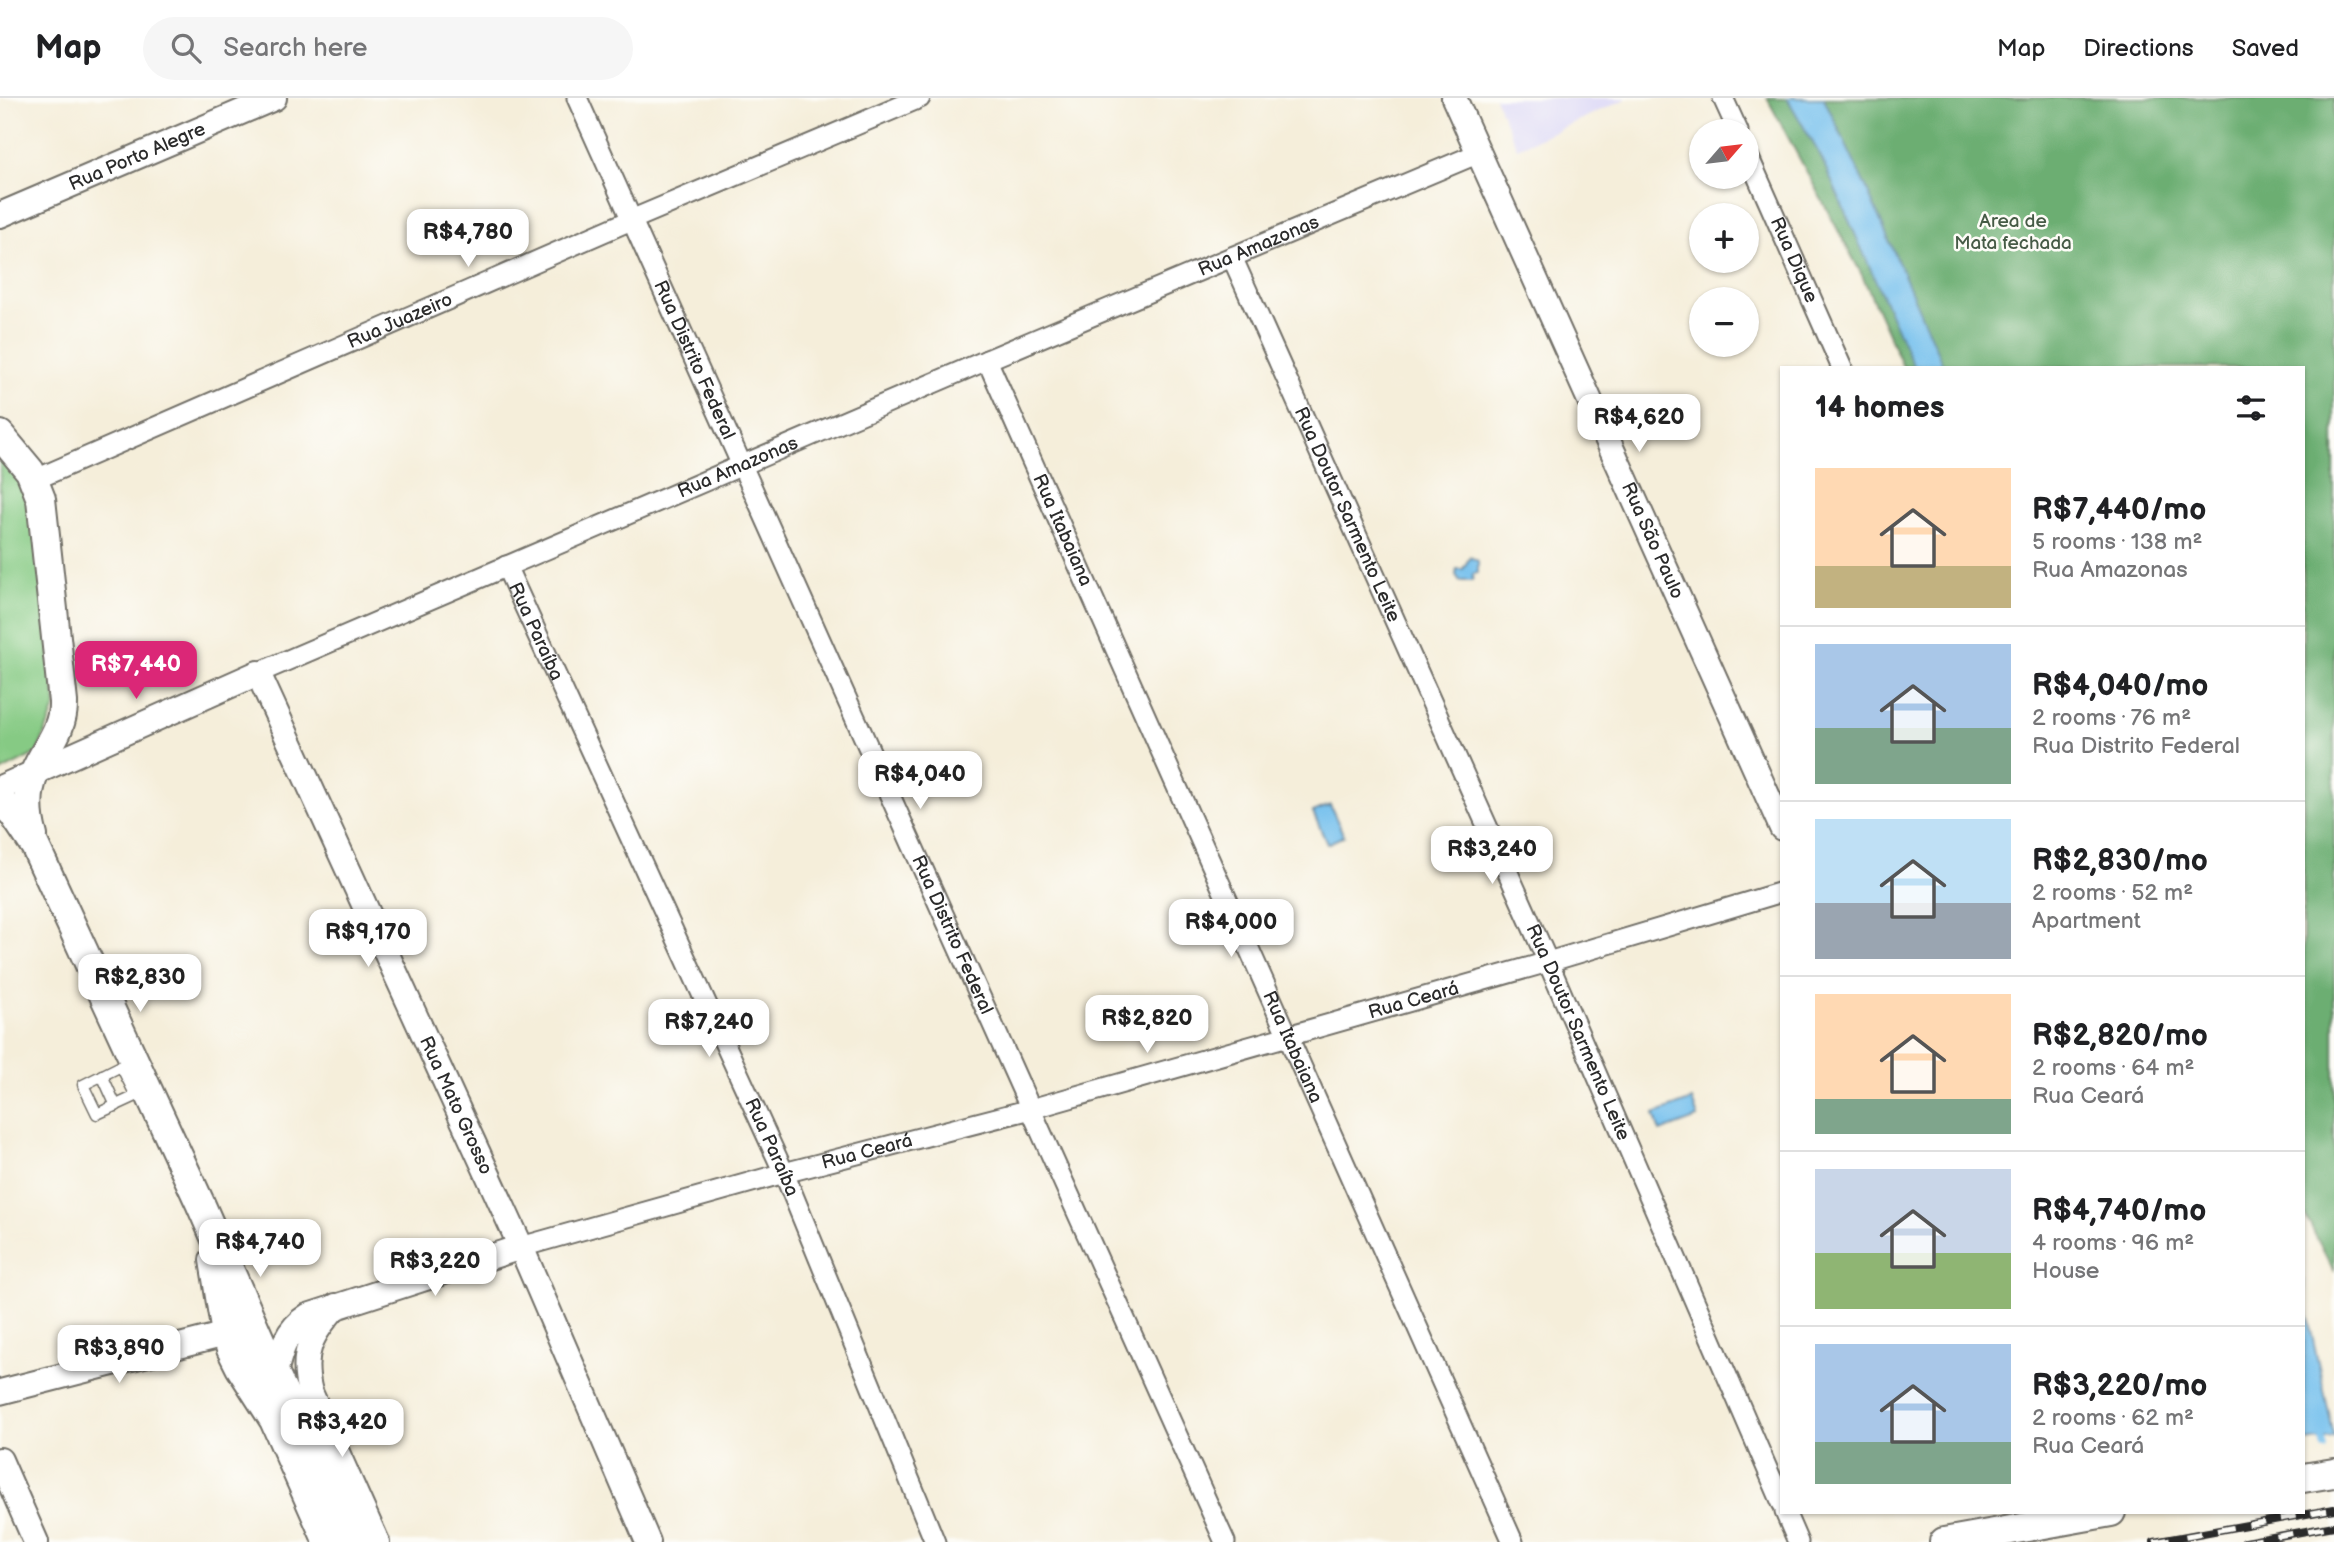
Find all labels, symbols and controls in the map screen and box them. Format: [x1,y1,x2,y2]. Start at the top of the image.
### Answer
search box [143,17,633,80]
text: Map [35,28,101,68]
icon: search [167,29,205,67]
text: Search here [223,33,367,64]
text: Map [1997,34,2045,63]
text: Directions [2083,34,2194,63]
text: Saved [2232,34,2299,63]
street label: Rua Porto Alegre [65,117,209,196]
north arrow [1689,119,1759,189]
map controls [1689,119,1759,357]
button: + [1689,203,1759,273]
pin: R$4,780 [403,209,533,269]
street label: Rua Amazonas [1195,210,1322,281]
park label: Area de Mata fechada [1954,210,2072,255]
street label: Rua Dique [1765,213,1823,306]
text: R$4,780 [423,218,513,246]
street label: Rua Distrito Federal [649,277,740,443]
button: − [1689,287,1759,357]
street label: Rua Juazeiro [344,288,456,354]
icon: filters [2232,389,2270,427]
text: 14 homes [1815,390,1944,426]
pin: R$4,620 [1574,394,1704,454]
street label: Rua Doutor Sarmento Leite [1289,403,1406,625]
text: R$4,620 [1593,403,1685,431]
street label: Rua Amazonas [674,431,801,503]
street label: Rua Itabaiana [1028,470,1098,589]
street label: Rua São Paulo [1617,478,1689,602]
text: R$7,440/mo [2032,492,2206,528]
icon: home [1871,496,1955,580]
text: 5 rooms · 138 m² [2032,528,2202,556]
text: Rua Amazonas [2032,556,2188,584]
street label: Rua Paraíba [504,579,568,684]
pin: R$7,440 [71,642,201,701]
text: R$7,440 [91,650,181,678]
text: R$4,040/mo [2032,668,2208,704]
icon: home [1871,672,1955,756]
text: 2 rooms · 76 m² [2032,704,2191,732]
text: Rua Distrito Federal [2032,732,2240,760]
pin: R$4,040 [855,752,985,811]
text: R$4,040 [874,760,966,788]
pin: R$3,240 [1427,826,1557,886]
text: R$3,240 [1447,835,1537,863]
text: R$2,830/mo [2032,843,2208,879]
icon: home [1871,847,1955,931]
street label: Rua Distrito Federal [907,852,998,1018]
text: 2 rooms · 52 m² [2032,879,2193,907]
pin: R$4,000 [1166,900,1296,959]
text: Apartment [2032,907,2141,935]
text: R$4,000 [1185,908,1277,936]
pin: R$9,170 [303,910,433,969]
text: R$9,170 [325,918,411,946]
street label: Rua Doutor Sarmento Leite [1521,921,1635,1144]
pin: R$2,830 [75,954,205,1014]
text: R$2,830 [94,963,186,991]
street label: Rua Ceará [1366,976,1461,1024]
street label: Rua Itabaiana [1258,987,1328,1107]
pin: R$2,820 [1082,996,1212,1055]
pin: R$7,240 [644,1000,774,1059]
text: R$2,820 [1101,1004,1193,1032]
text: R$7,240 [664,1008,754,1036]
text: R$2,820/mo [2032,1018,2208,1054]
icon: home [1871,1022,1955,1106]
street label: Rua Mato Grosso [414,1033,498,1178]
text: 2 rooms · 64 m² [2032,1054,2194,1082]
text: Rua Ceará [2032,1082,2144,1110]
street label: Rua Paraíba [740,1094,804,1200]
street label: Rua Ceará [819,1129,915,1174]
text: R$4,740/mo [2032,1193,2206,1229]
icon: home [1871,1197,1955,1281]
pin: R$4,740 [195,1220,325,1279]
text: R$4,740 [215,1228,305,1256]
text: 4 rooms · 96 m² [2032,1229,2194,1257]
pin: R$3,220 [370,1238,500,1298]
text: R$3,220 [390,1247,480,1275]
text: House [2032,1257,2099,1285]
pin: R$3,890 [54,1326,184,1385]
text: R$3,890 [73,1334,165,1362]
text: R$3,220/mo [2032,1368,2207,1404]
icon: home [1871,1372,1955,1456]
pin: R$3,420 [277,1400,407,1459]
text: 2 rooms · 62 m² [2032,1404,2194,1432]
text: R$3,420 [297,1408,387,1436]
text: Rua Ceará [2032,1432,2144,1460]

